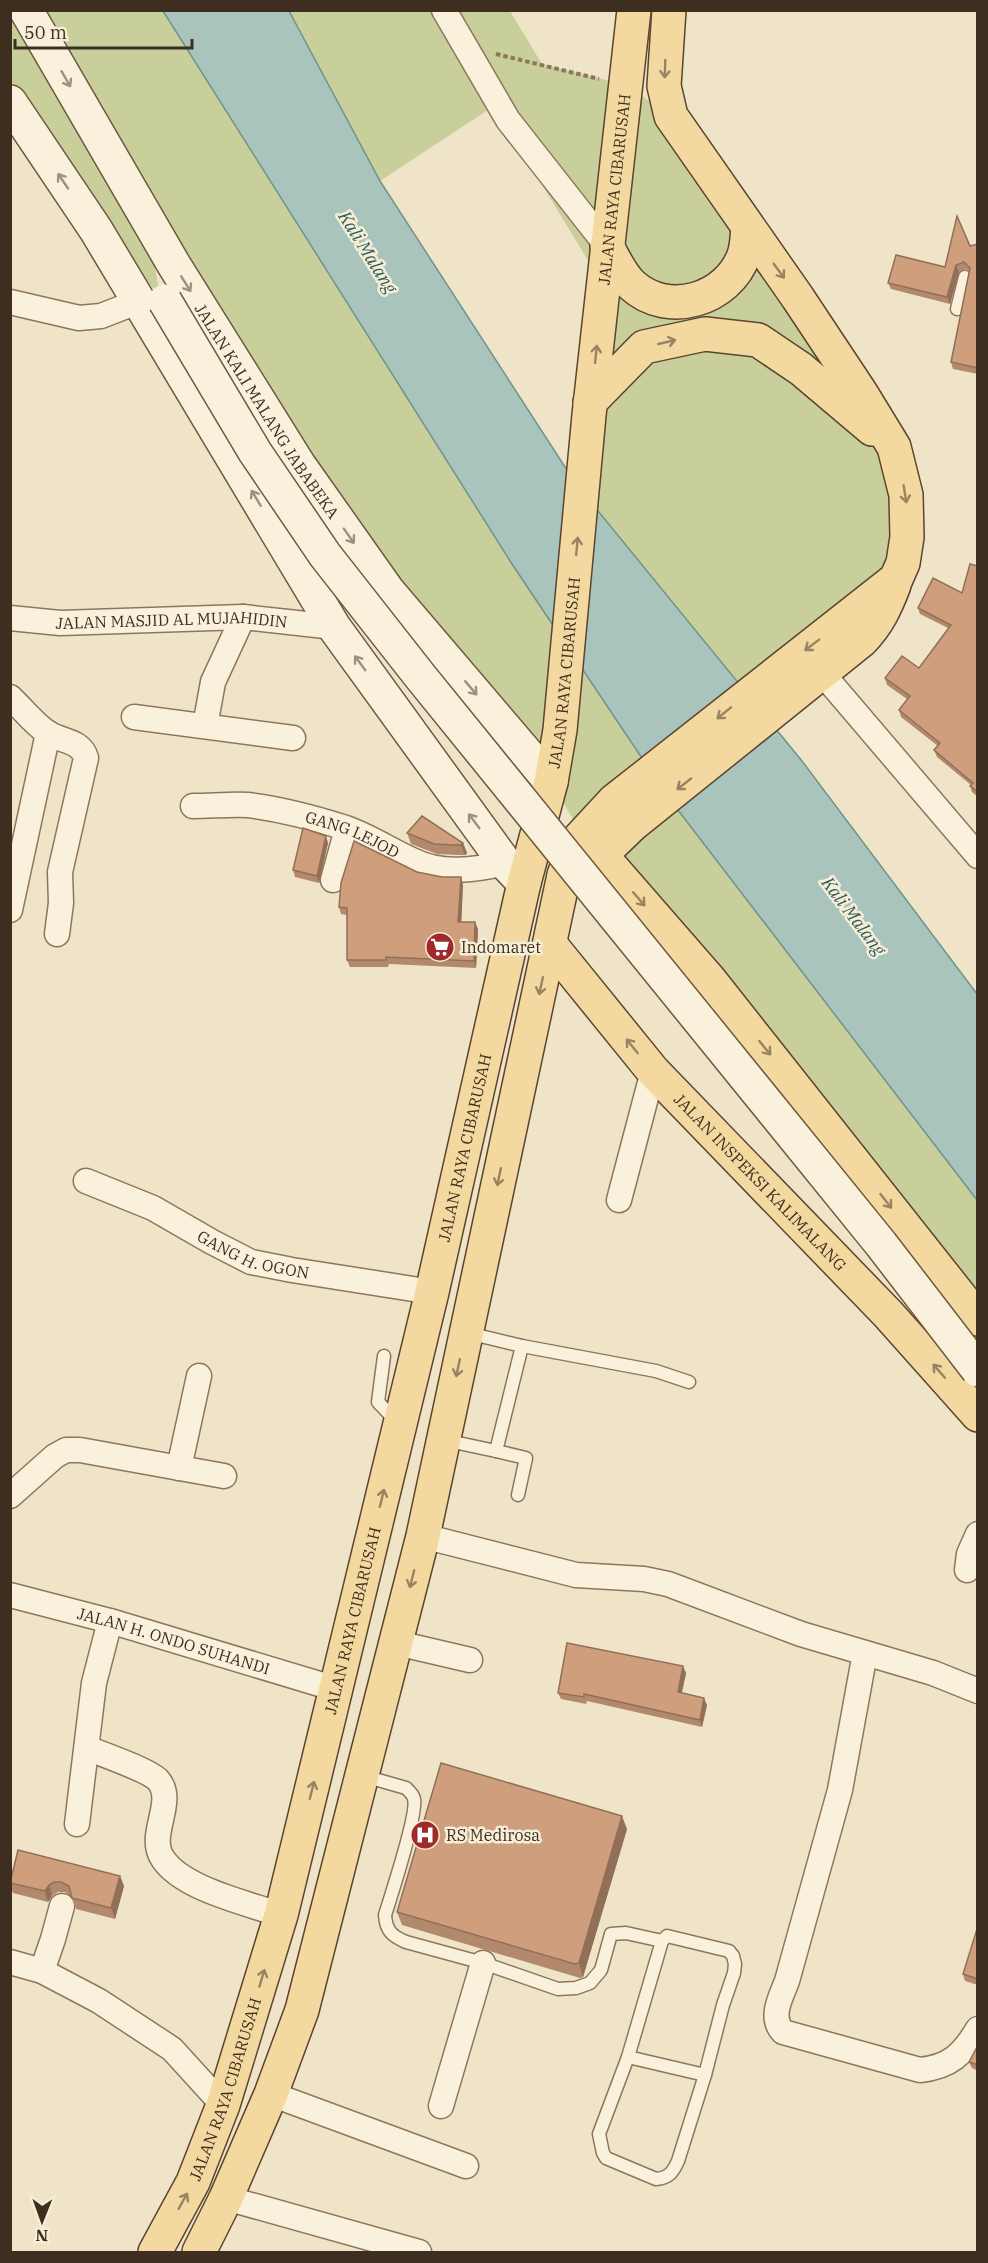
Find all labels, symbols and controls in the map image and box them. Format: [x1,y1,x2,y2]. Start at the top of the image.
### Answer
scale bar [15,12,192,50]
text: 50 m [24,21,67,44]
one-way arrow [659,58,670,78]
one-way arrow [61,70,73,87]
street label: JALAN RAYA CIBARUSAH [594,93,635,286]
one-way arrow [57,173,70,190]
water label: Kali Malang [333,206,403,298]
one-way arrow [773,262,785,278]
one-way arrow [180,275,192,292]
street label: JALAN KALI MALANG JABABEKA [191,300,344,522]
one-way arrow [657,335,676,347]
one-way arrow [590,344,601,364]
one-way arrow [899,483,910,503]
one-way arrow [249,490,261,507]
one-way arrow [343,527,355,543]
one-way arrow [572,537,583,556]
street label: JALAN RAYA CIBARUSAH [544,576,584,770]
street label: JALAN MASJID AL MUJAHIDIN [55,607,288,633]
one-way arrow [804,639,820,652]
one-way arrow [354,656,366,672]
one-way arrow [464,680,477,696]
one-way arrow [716,707,732,720]
one-way arrow [677,778,693,791]
street label: GANG LEJOD [303,807,403,862]
one-way arrow [468,813,481,829]
water label: Kali Malang [816,871,891,960]
one-way arrow [633,891,646,907]
supermarket icon: Indomaret [424,931,456,963]
place label: Indomaret [461,937,541,957]
one-way arrow [534,977,546,996]
one-way arrow [626,1038,639,1054]
one-way arrow [758,1040,771,1056]
street label: JALAN RAYA CIBARUSAH [434,1052,495,1244]
street label: JALAN INSPEKSI KALIMALANG [670,1089,851,1275]
one-way arrow [493,1167,505,1186]
one-way arrow [879,1193,892,1209]
street label: GANG H. OGON [194,1226,310,1283]
one-way arrow [452,1358,464,1377]
one-way arrow [932,1364,946,1379]
one-way arrow [377,1489,389,1508]
street label: JALAN RAYA CIBARUSAH [320,1525,385,1716]
one-way arrow [406,1569,418,1588]
street label: JALAN H. ONDO SUHANDI [75,1603,272,1679]
one-way arrow [306,1781,318,1800]
hospital icon: RS Medirosa [409,1819,441,1851]
place label: RS Medirosa [446,1825,540,1845]
one-way arrow [257,1969,268,1988]
street label: JALAN RAYA CIBARUSAH [184,1995,265,2184]
north arrow [12,2191,72,2251]
one-way arrow [177,2193,189,2210]
text: N [35,2226,48,2246]

